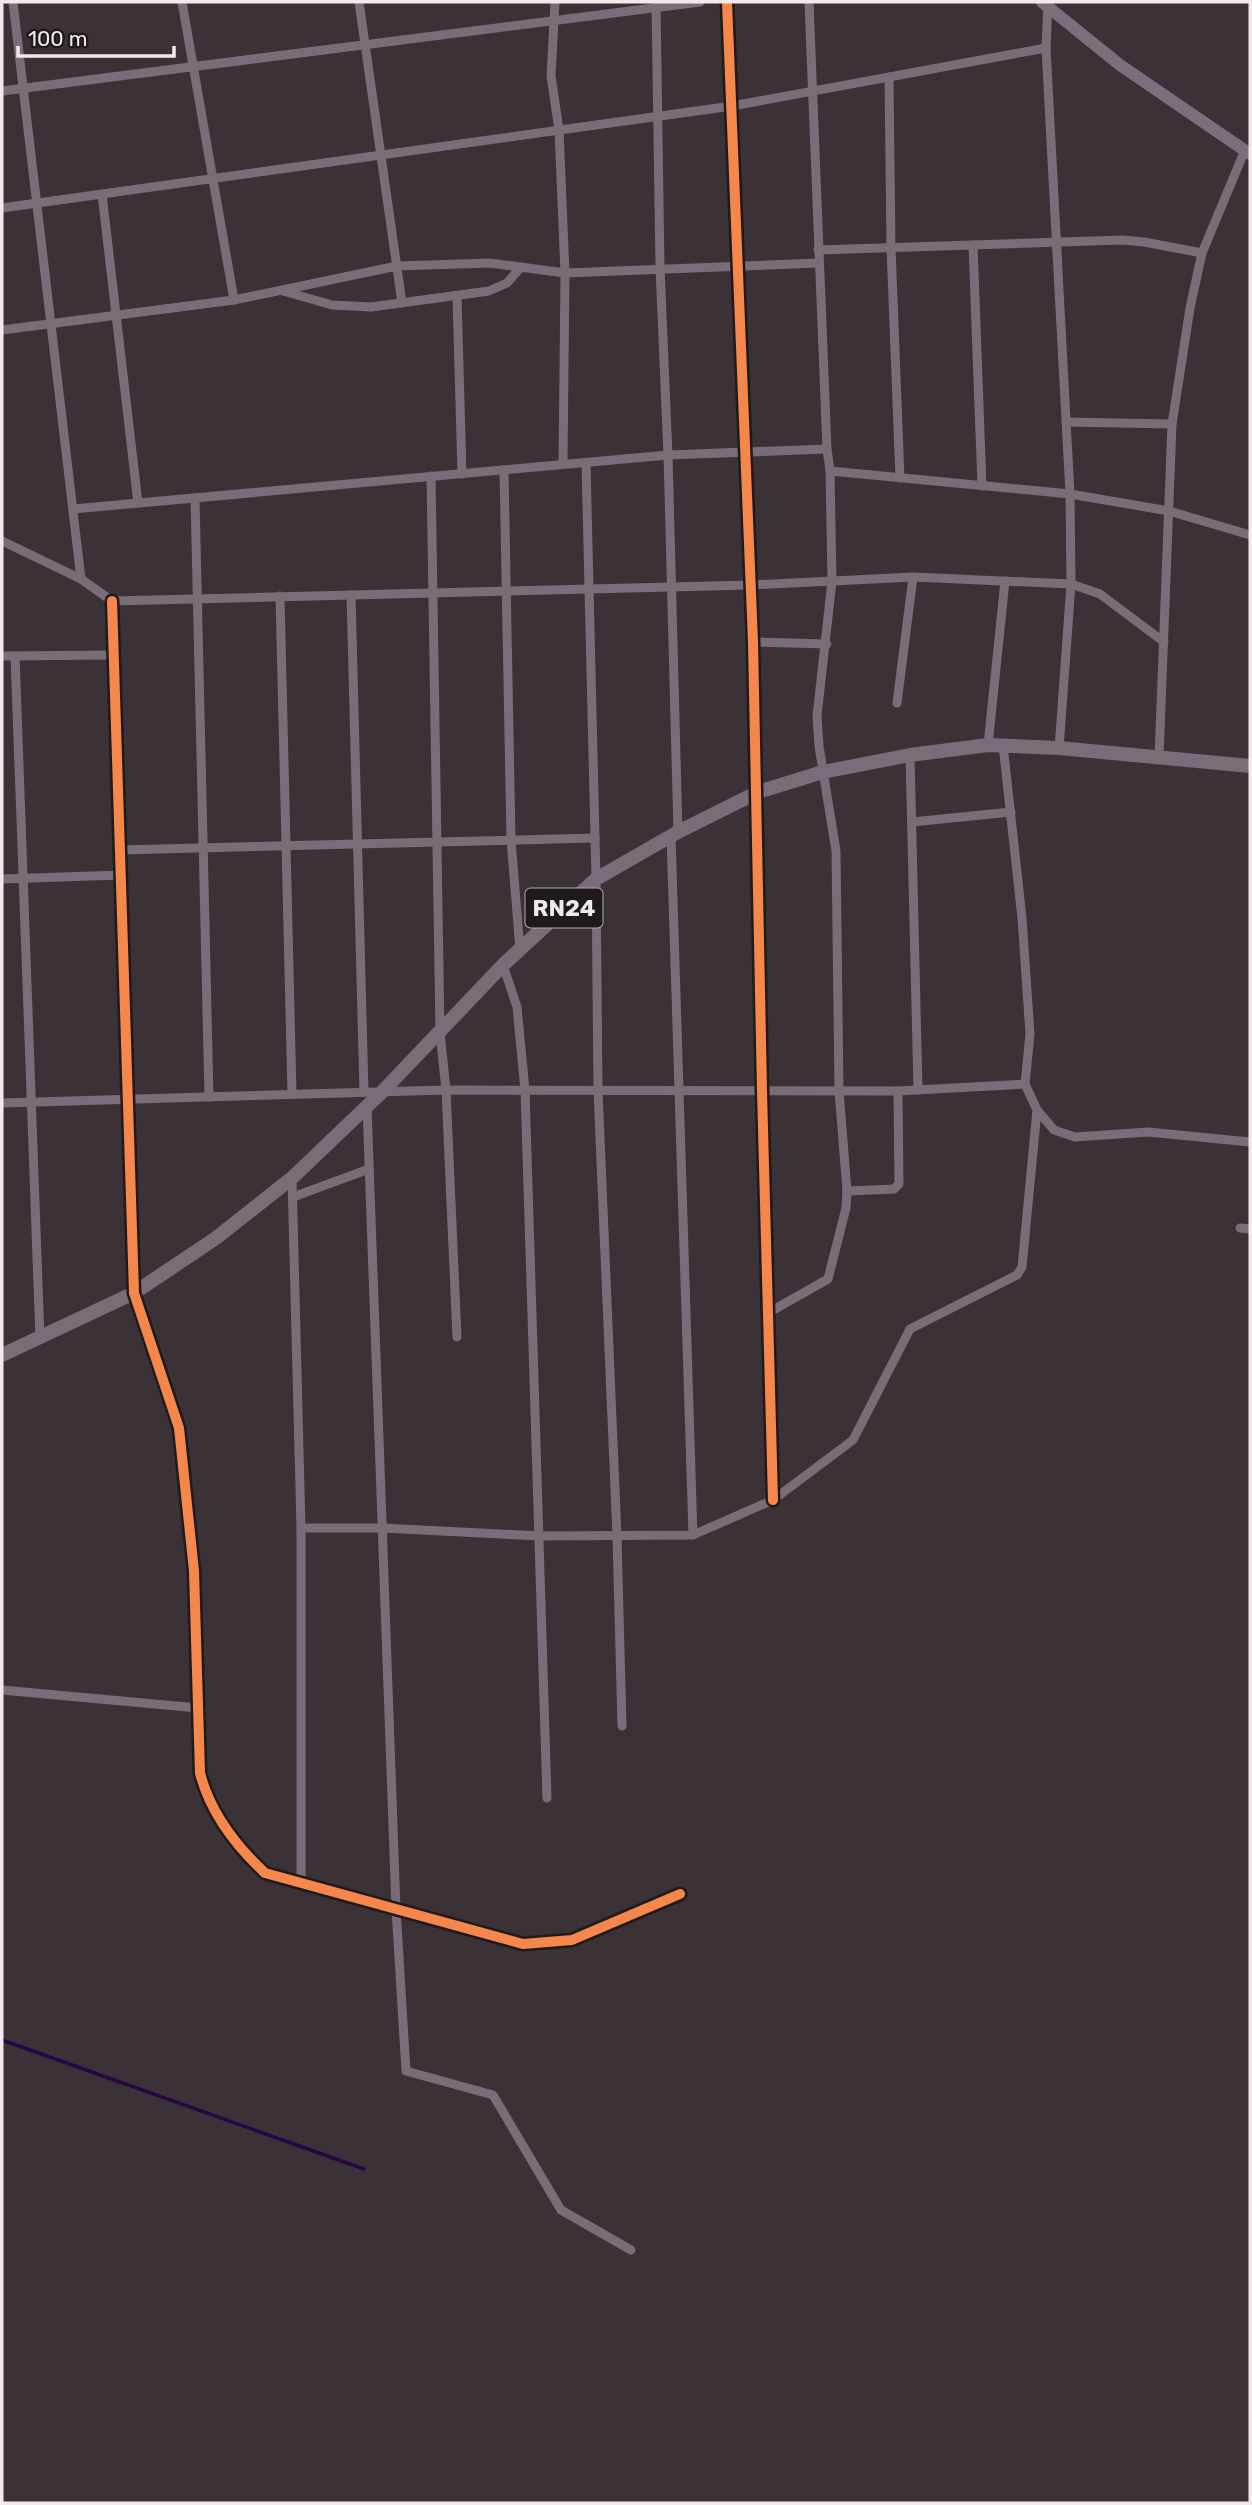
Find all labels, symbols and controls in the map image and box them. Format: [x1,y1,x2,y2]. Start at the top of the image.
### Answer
scale bar [18,14,173,58]
text: 100 m [28,26,87,51]
road number: RN24 [526,888,602,928]

